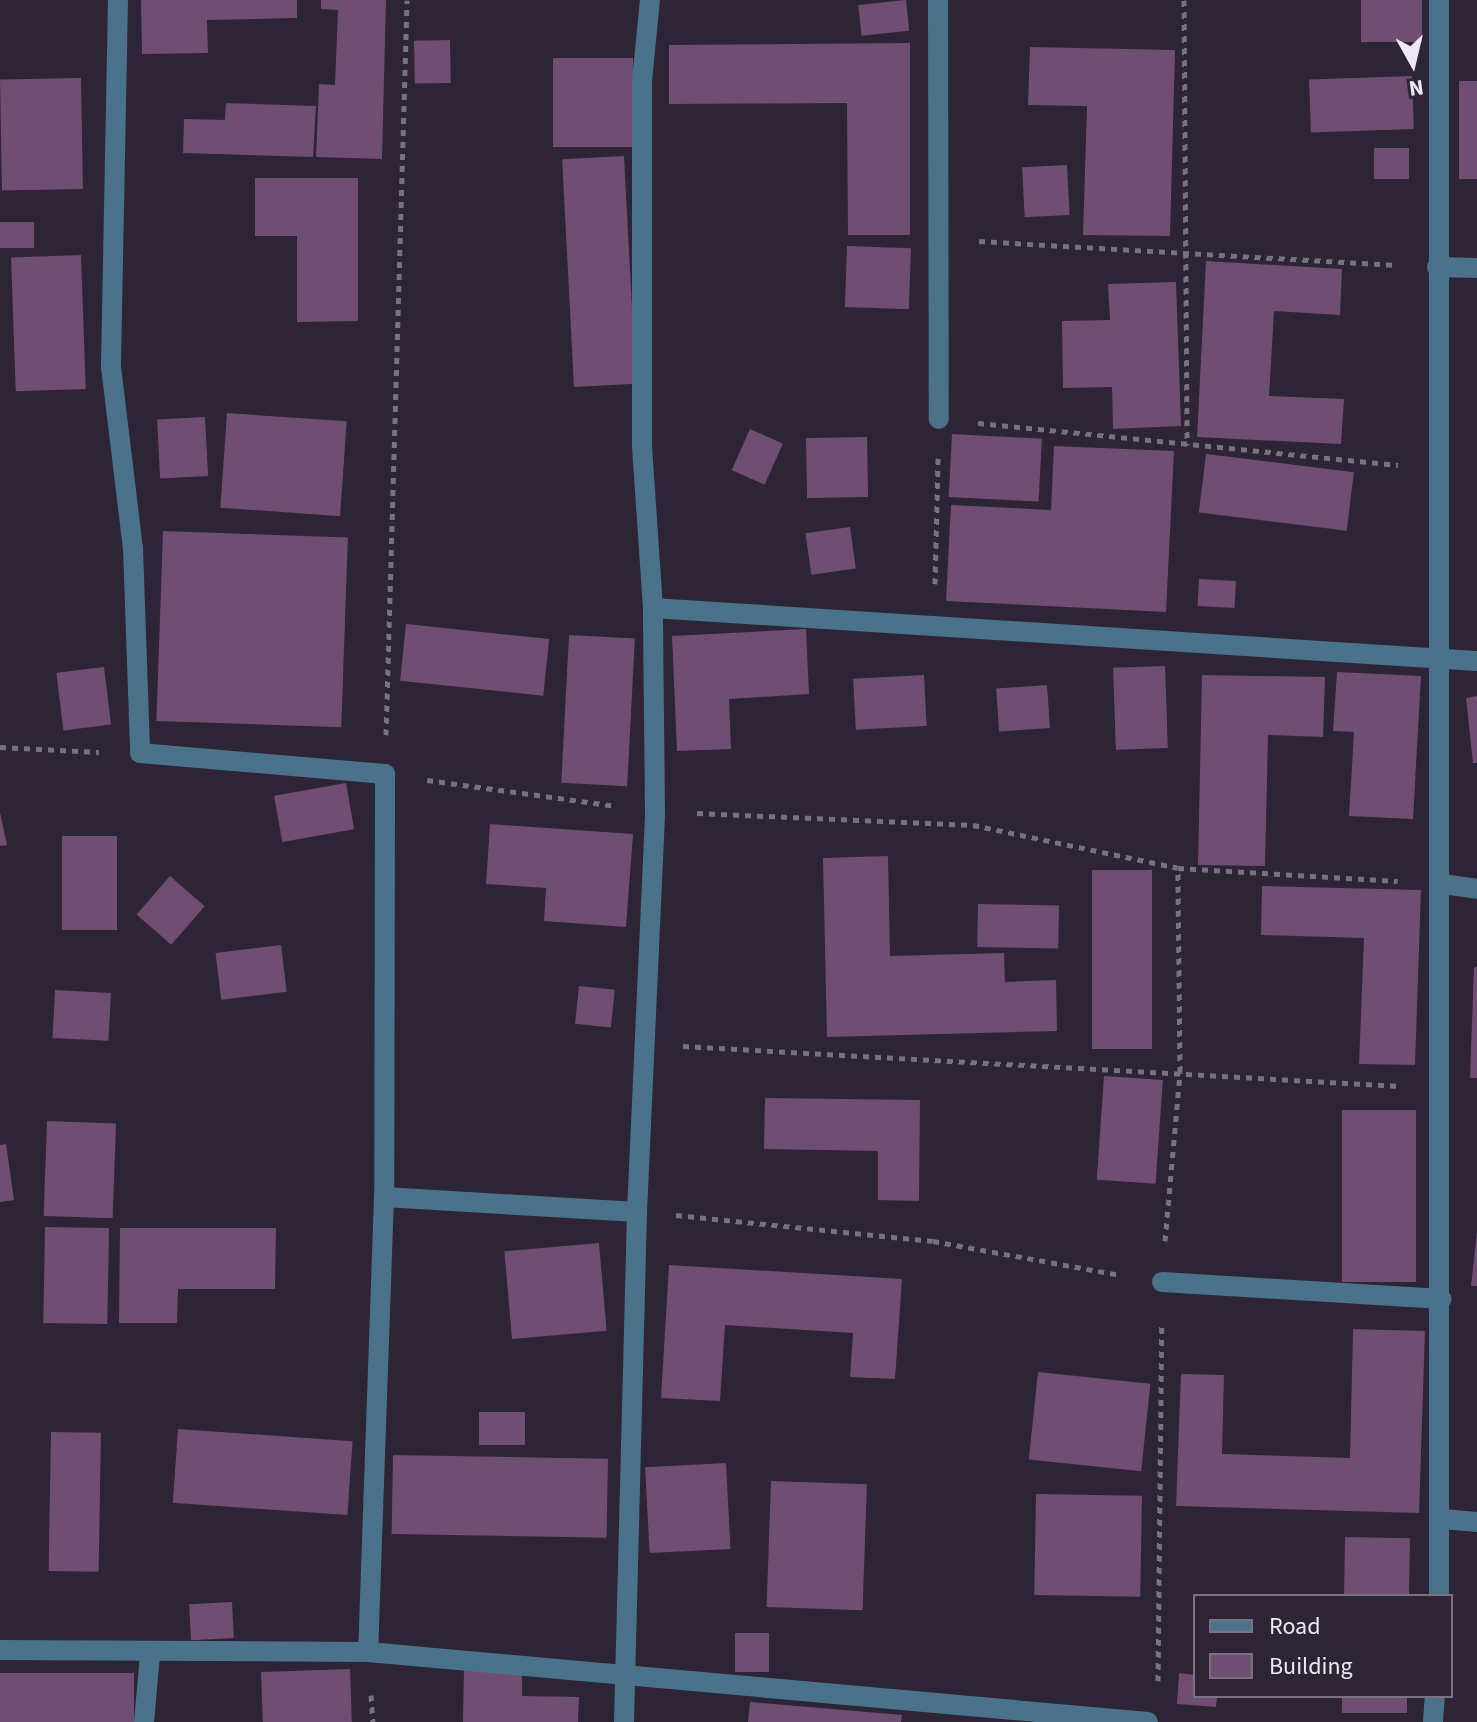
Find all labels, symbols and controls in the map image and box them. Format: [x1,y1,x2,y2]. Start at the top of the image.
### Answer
north arrow [1373,24,1453,104]
text: N [1407,71,1426,105]
legend [1193,1594,1453,1698]
text: Road [1269,1609,1321,1644]
text: Building [1269,1649,1353,1684]

